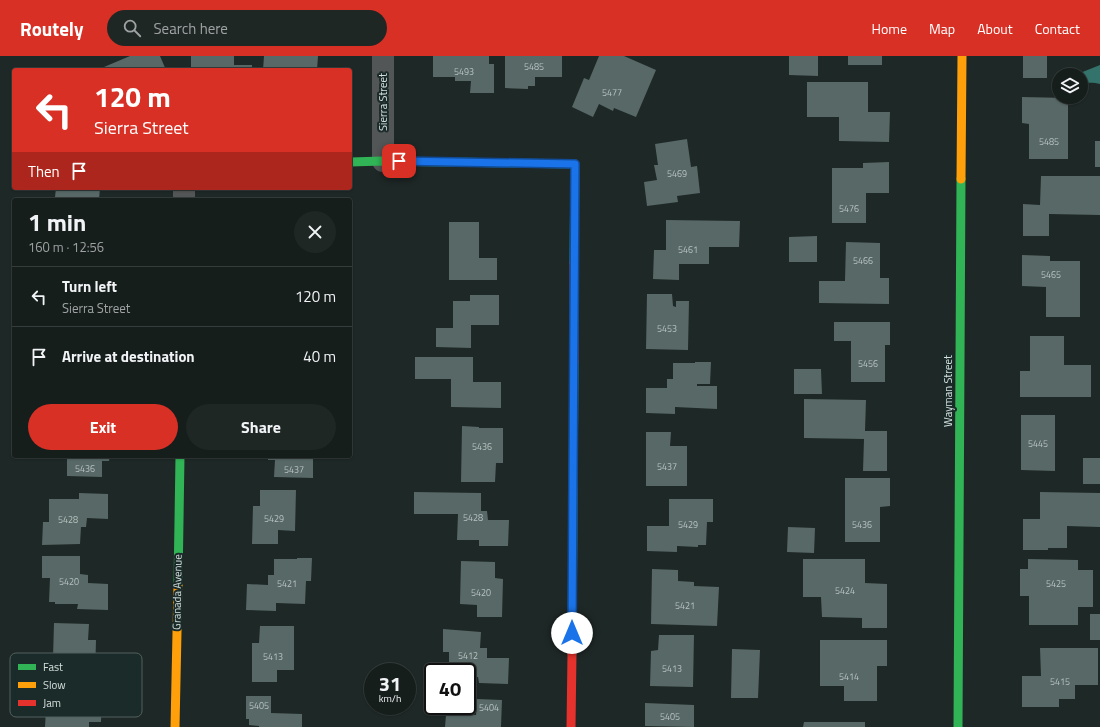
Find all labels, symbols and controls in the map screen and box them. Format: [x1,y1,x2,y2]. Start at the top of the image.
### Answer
search box [107,10,387,46]
text: Routely [20,14,83,43]
icon: search [121,17,143,39]
text: Search here [153,17,228,40]
text: Home [872,18,907,39]
text: Map [929,18,955,39]
text: About [977,18,1013,39]
text: Contact [1035,18,1080,39]
house number: 5485 [524,60,544,73]
house number: 5493 [454,65,474,78]
map controls [1052,68,1088,104]
button: layers [1052,68,1088,104]
street label: Sierra Street [375,73,391,131]
text: 120 m [94,75,171,118]
icon: left [28,84,80,136]
house number: 5477 [602,86,622,99]
text: Sierra Street [94,114,189,141]
house number: 5485 [1039,135,1059,148]
pin [382,144,416,178]
icon: arrive [388,150,410,172]
text: Then [28,160,60,183]
icon: arrive [68,160,90,182]
house number: 5469 [667,167,687,180]
house number: 5476 [839,202,859,215]
text: 1 min [28,204,86,240]
button: close [294,211,336,253]
text: 160 m · 12:56 [28,237,104,257]
house number: 5461 [678,243,698,256]
house number: 5466 [853,254,873,267]
house number: 5465 [1041,268,1061,281]
text: Turn left [62,275,117,298]
text: 120 m [295,285,336,308]
icon: left [28,286,50,308]
text: Sierra Street [62,298,130,318]
house number: 5453 [657,322,677,335]
text: Arrive at destination [62,345,195,368]
text: 40 m [303,345,336,368]
icon: arrive [28,346,50,368]
street label: Wayman Street [940,355,956,427]
house number: 5456 [858,357,878,370]
button: Exit [28,404,178,450]
button: Share [186,404,336,450]
house number: 5445 [1028,437,1048,450]
house number: 5436 [472,440,492,453]
house number: 5437 [657,460,677,473]
house number: 5436 [75,462,95,475]
house number: 5437 [284,463,304,476]
house number: 5428 [463,511,483,524]
house number: 5429 [264,512,284,525]
house number: 5428 [58,513,78,526]
house number: 5429 [678,518,698,531]
house number: 5436 [852,518,872,531]
street label: Granada Avenue [168,554,186,630]
house number: 5420 [59,575,79,588]
house number: 5421 [277,577,297,590]
house number: 5425 [1046,577,1066,590]
house number: 5424 [835,584,855,597]
house number: 5420 [471,586,491,599]
house number: 5421 [675,599,695,612]
position arrow [551,612,593,654]
house number: 5412 [458,649,478,662]
house number: 5413 [263,650,283,663]
legend [10,653,142,717]
text: Fast [43,659,63,675]
house number: 5413 [662,662,682,675]
speed limit sign: 40 [424,663,476,715]
text: 31 [379,668,401,699]
house number: 5414 [839,670,859,683]
house number: 5415 [1050,675,1070,688]
text: Slow [43,677,66,693]
text: km/h [379,691,401,706]
text: Jam [43,695,61,711]
house number: 5405 [249,699,269,712]
house number: 5404 [479,701,499,714]
house number: 5405 [660,710,680,723]

